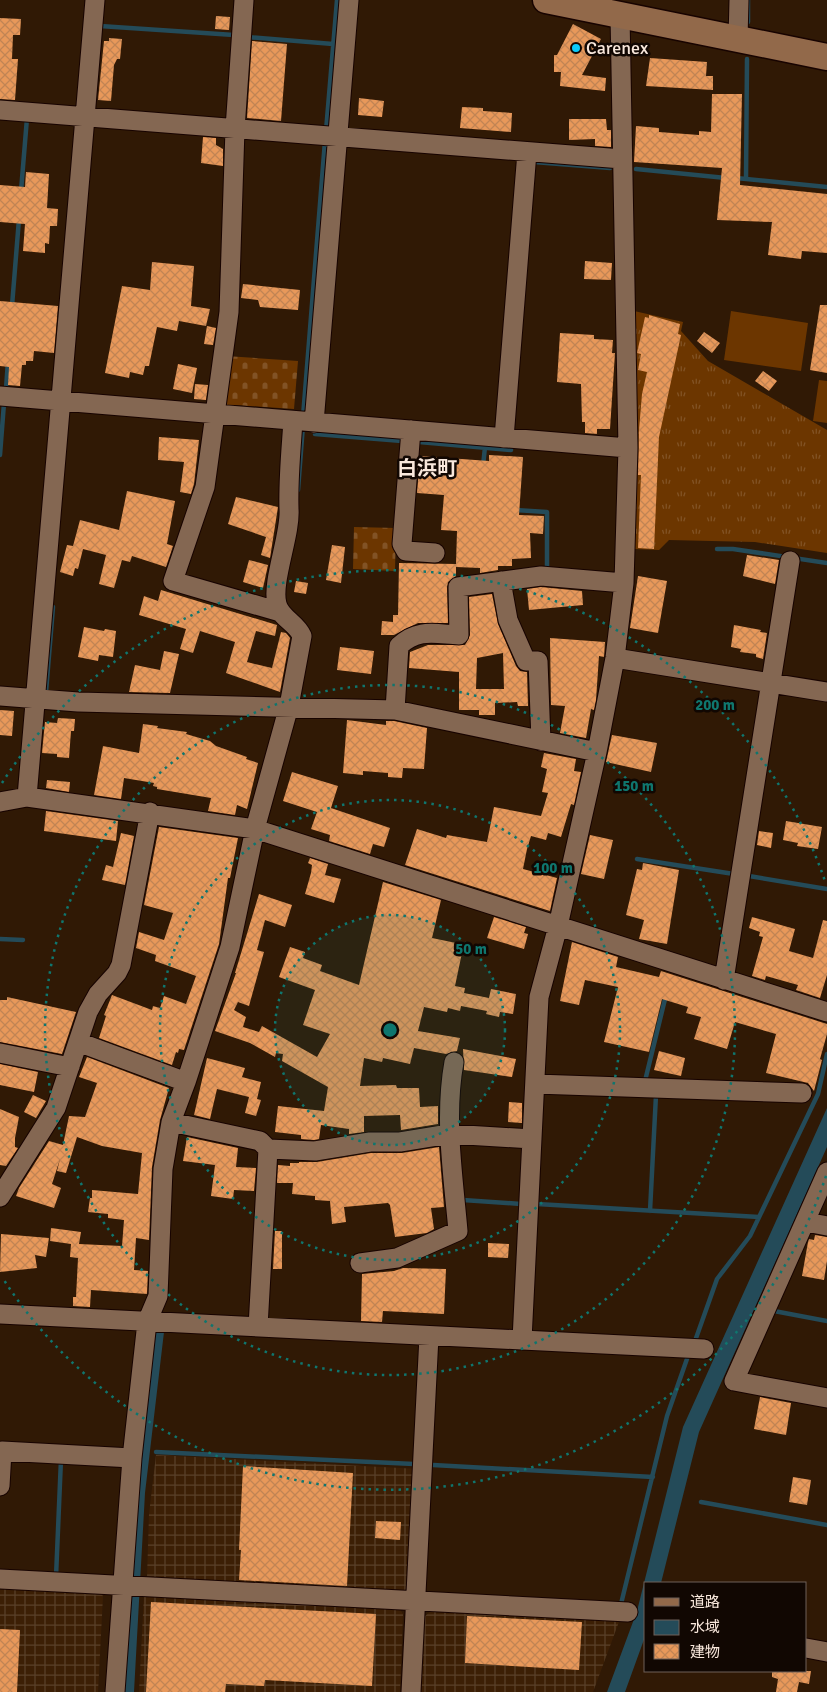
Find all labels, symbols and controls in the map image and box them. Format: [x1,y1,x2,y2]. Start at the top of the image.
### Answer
place label: Carenex [586,37,649,59]
marker: Carenex [570,42,582,54]
district label: 白浜町 [397,456,457,481]
text: 200 m [695,696,735,714]
text: 150 m [614,777,654,795]
text: 100 m [533,859,573,877]
text: 50 m [455,940,487,958]
centre of rings [381,1021,399,1039]
legend [644,1582,807,1672]
text: 道路 [690,1593,720,1611]
text: 水域 [690,1618,720,1636]
text: 建物 [690,1643,720,1661]

